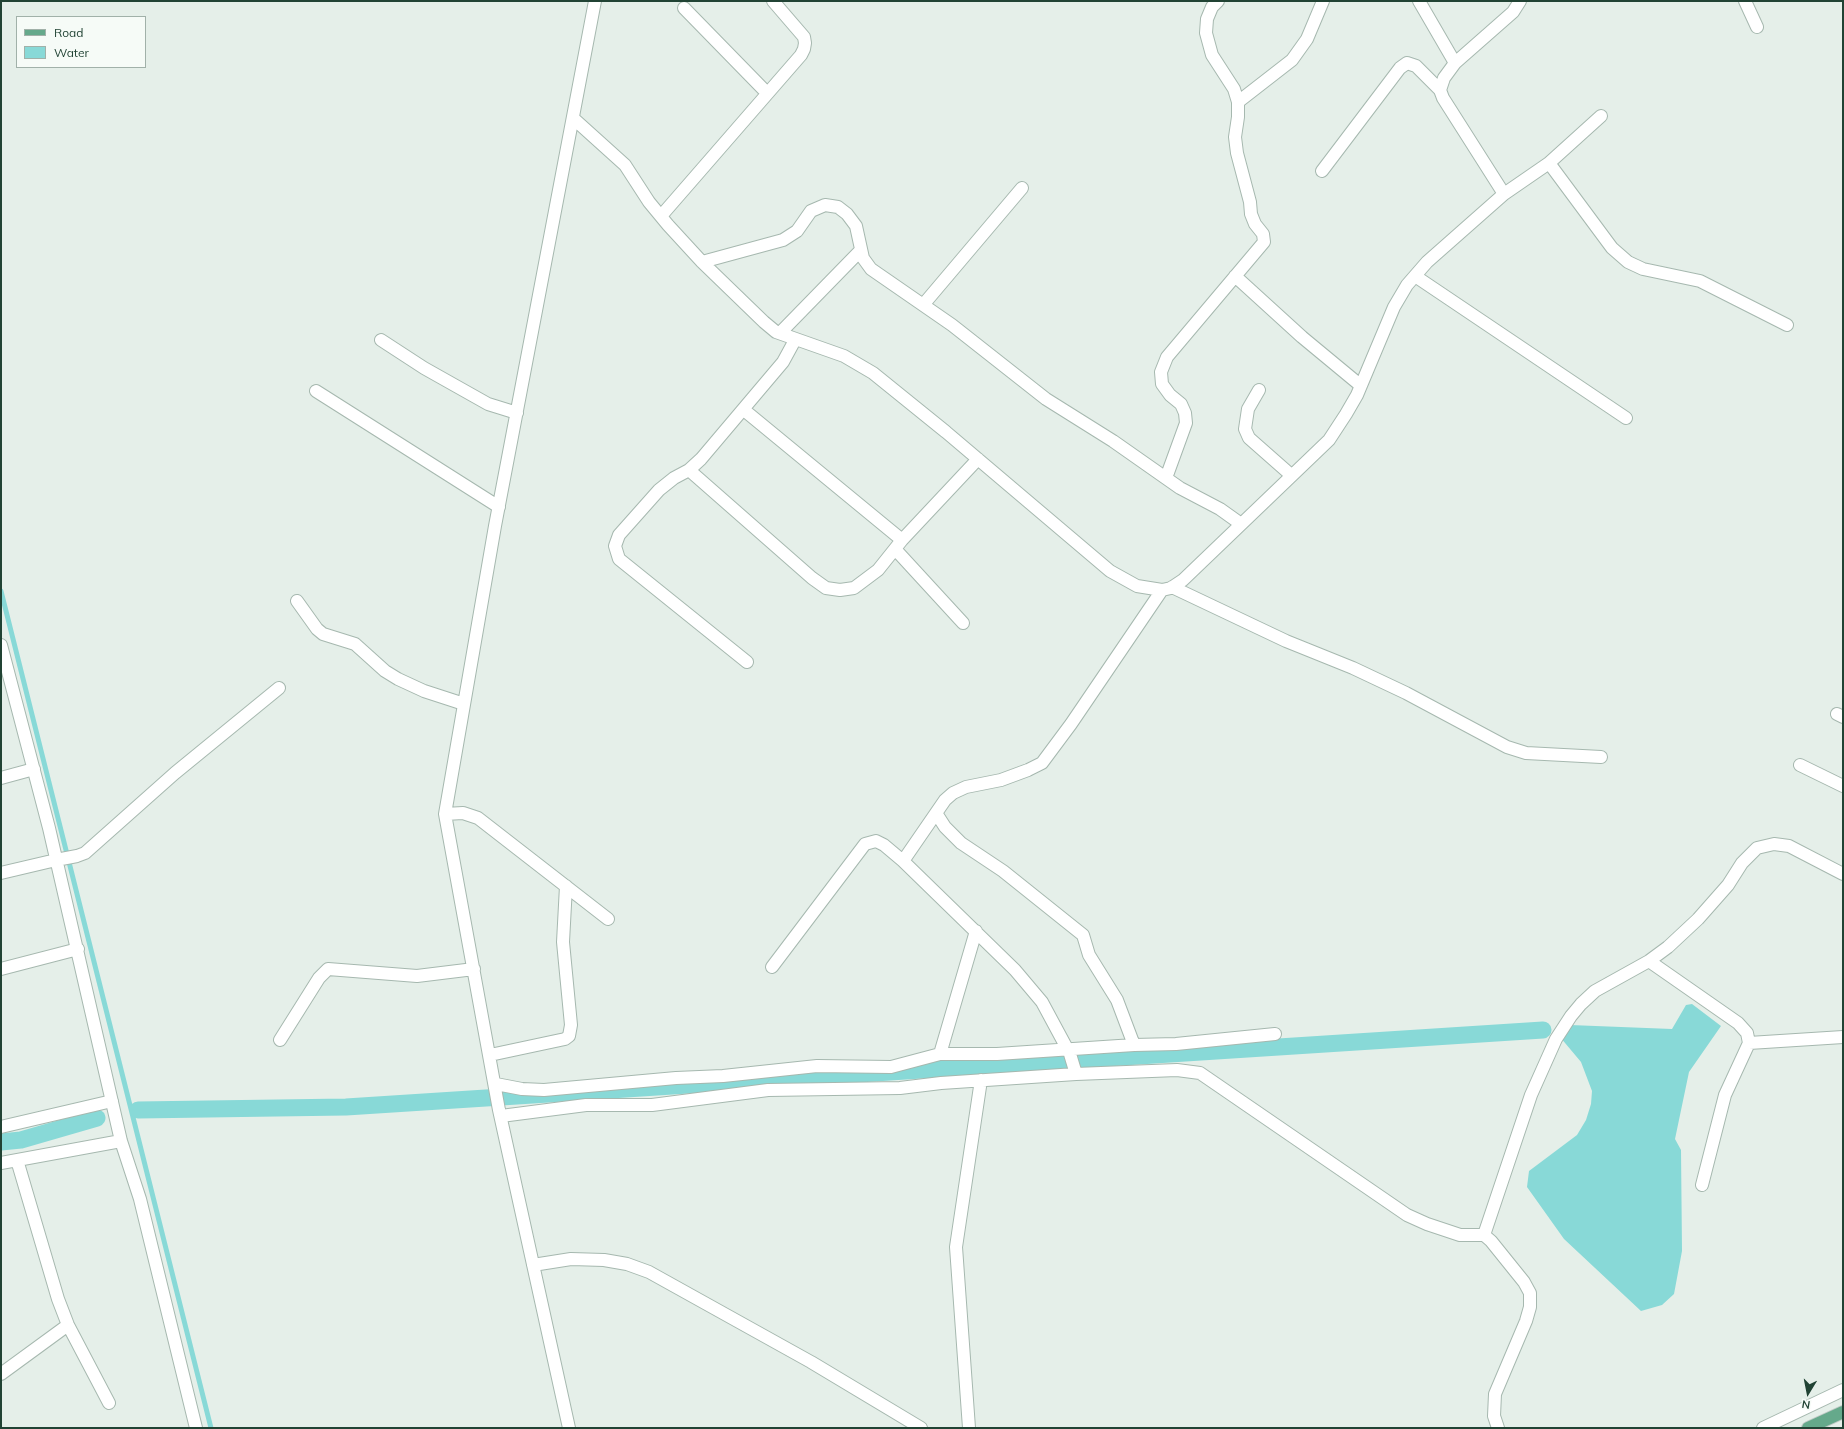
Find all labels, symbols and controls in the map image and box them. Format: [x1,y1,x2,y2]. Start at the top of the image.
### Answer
legend [16,16,146,68]
text: Road [54,25,83,40]
text: Water [54,45,89,60]
north arrow [1788,1373,1828,1413]
text: N [1801,1397,1811,1412]

